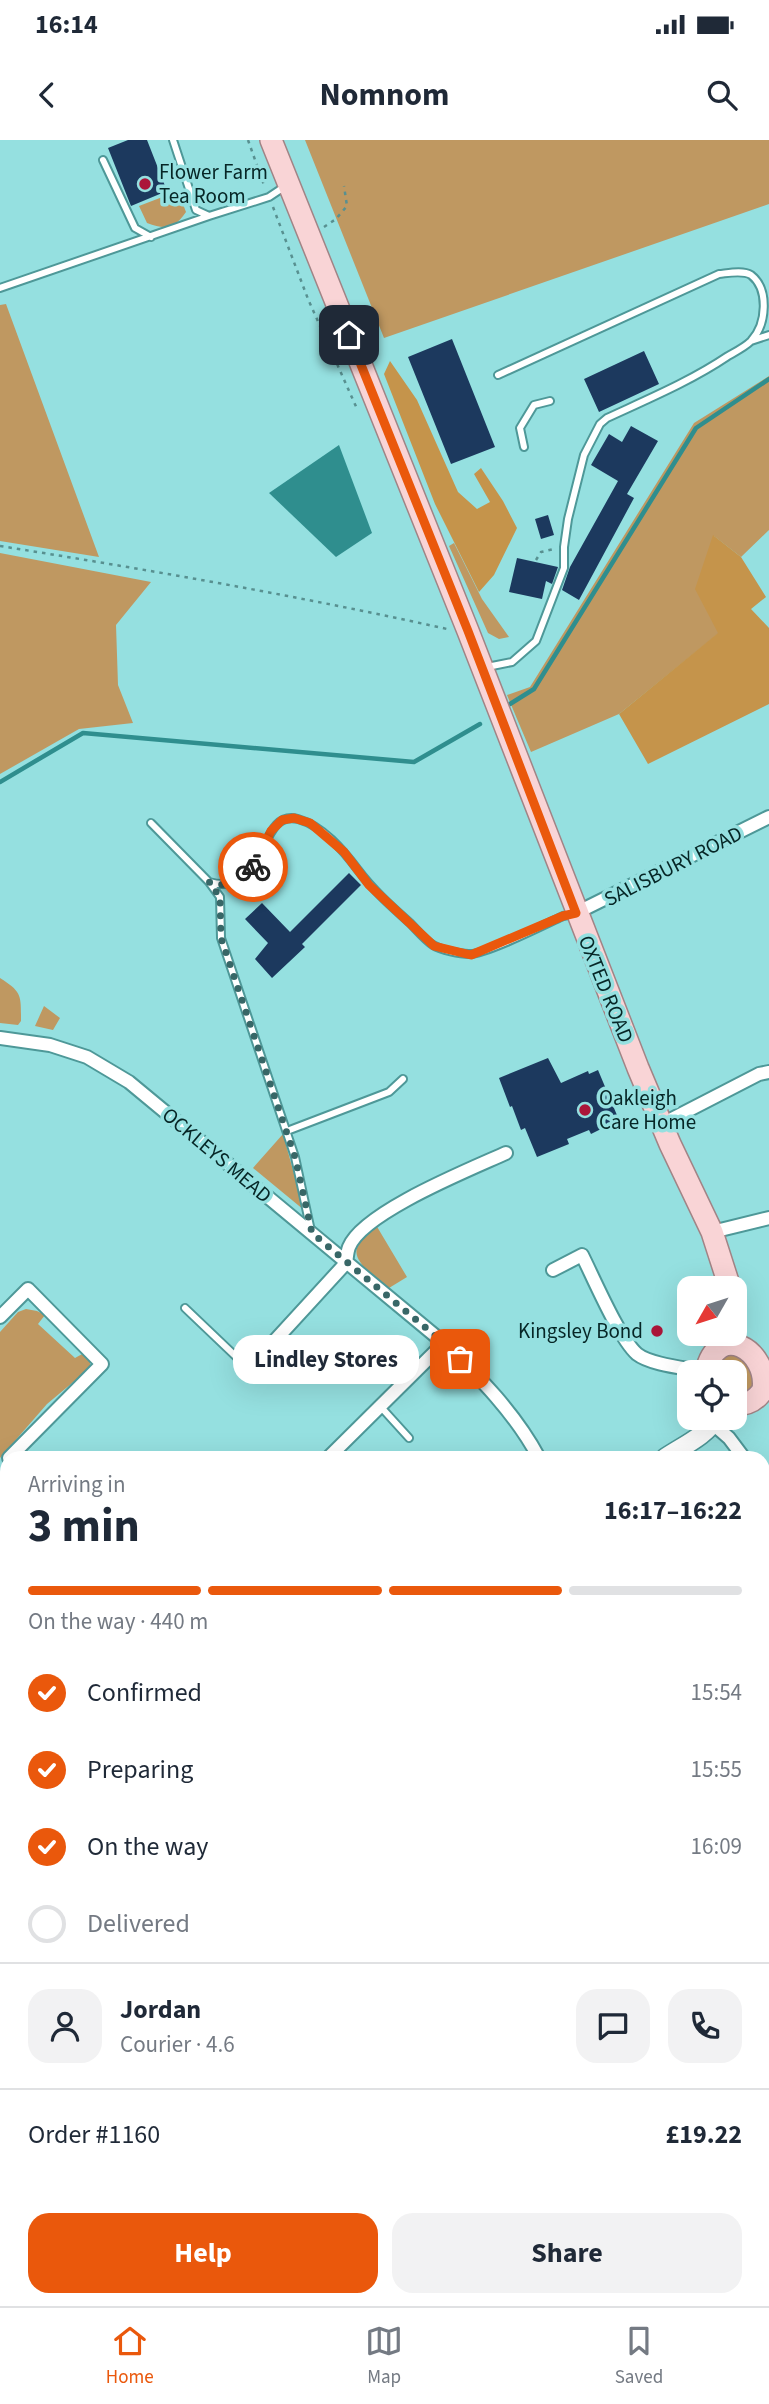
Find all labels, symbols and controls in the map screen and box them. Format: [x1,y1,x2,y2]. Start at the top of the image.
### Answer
text: 16:14 [35,6,98,43]
text: Nomnom [320,72,449,118]
icon: back [28,76,66,114]
icon: search [703,76,741,114]
place label: Flower Farm Tea Room [159,157,268,211]
marker: Flower Farm Tea Room [137,176,153,192]
pin [319,305,379,365]
icon: home [330,316,368,354]
street label: SALISBURY ROAD [599,818,747,914]
courier [218,832,288,902]
icon: bike [234,848,272,886]
street label: OXTED ROAD [571,931,641,1047]
place label: Oakleigh Care Home [599,1083,696,1137]
street label: OCKLEYS MEAD [156,1100,278,1210]
marker: Oakleigh Care Home [577,1102,593,1118]
north arrow [677,1276,747,1346]
map controls [677,1276,747,1430]
place label: Kingsley Bond [518,1316,643,1346]
marker: Kingsley Bond [649,1323,665,1339]
pin [430,1329,490,1389]
callout: Lindley Stores [232,1334,418,1384]
icon: bag [441,1340,479,1378]
text: Lindley Stores [254,1343,398,1376]
button: locate [677,1360,747,1430]
text: Arriving in [28,1468,126,1501]
text: 16:17–16:22 [604,1492,742,1529]
text: 3 min [28,1494,140,1559]
text: On the way · 440 m [28,1605,208,1638]
icon: check [28,1674,66,1712]
text: Confirmed [87,1674,202,1711]
text: 15:54 [691,1676,742,1709]
icon: check [28,1751,66,1789]
text: Preparing [87,1751,193,1788]
text: 15:55 [691,1753,742,1786]
icon: check [28,1828,66,1866]
text: On the way [87,1828,208,1865]
text: 16:09 [691,1830,742,1863]
text: Delivered [87,1905,190,1942]
button: person [28,1989,102,2063]
button: chat [576,1989,650,2063]
button: phone [668,1989,742,2063]
text: Jordan [120,1991,201,2028]
text: Courier · 4.6 [120,2028,235,2061]
text: Order #1160 [28,2116,160,2153]
text: £19.22 [666,2116,742,2153]
button: Help [28,2213,378,2293]
button: Share [392,2213,742,2293]
tab: Home [106,2322,154,2391]
tab: Map [365,2322,403,2391]
tab: Saved [615,2322,663,2391]

